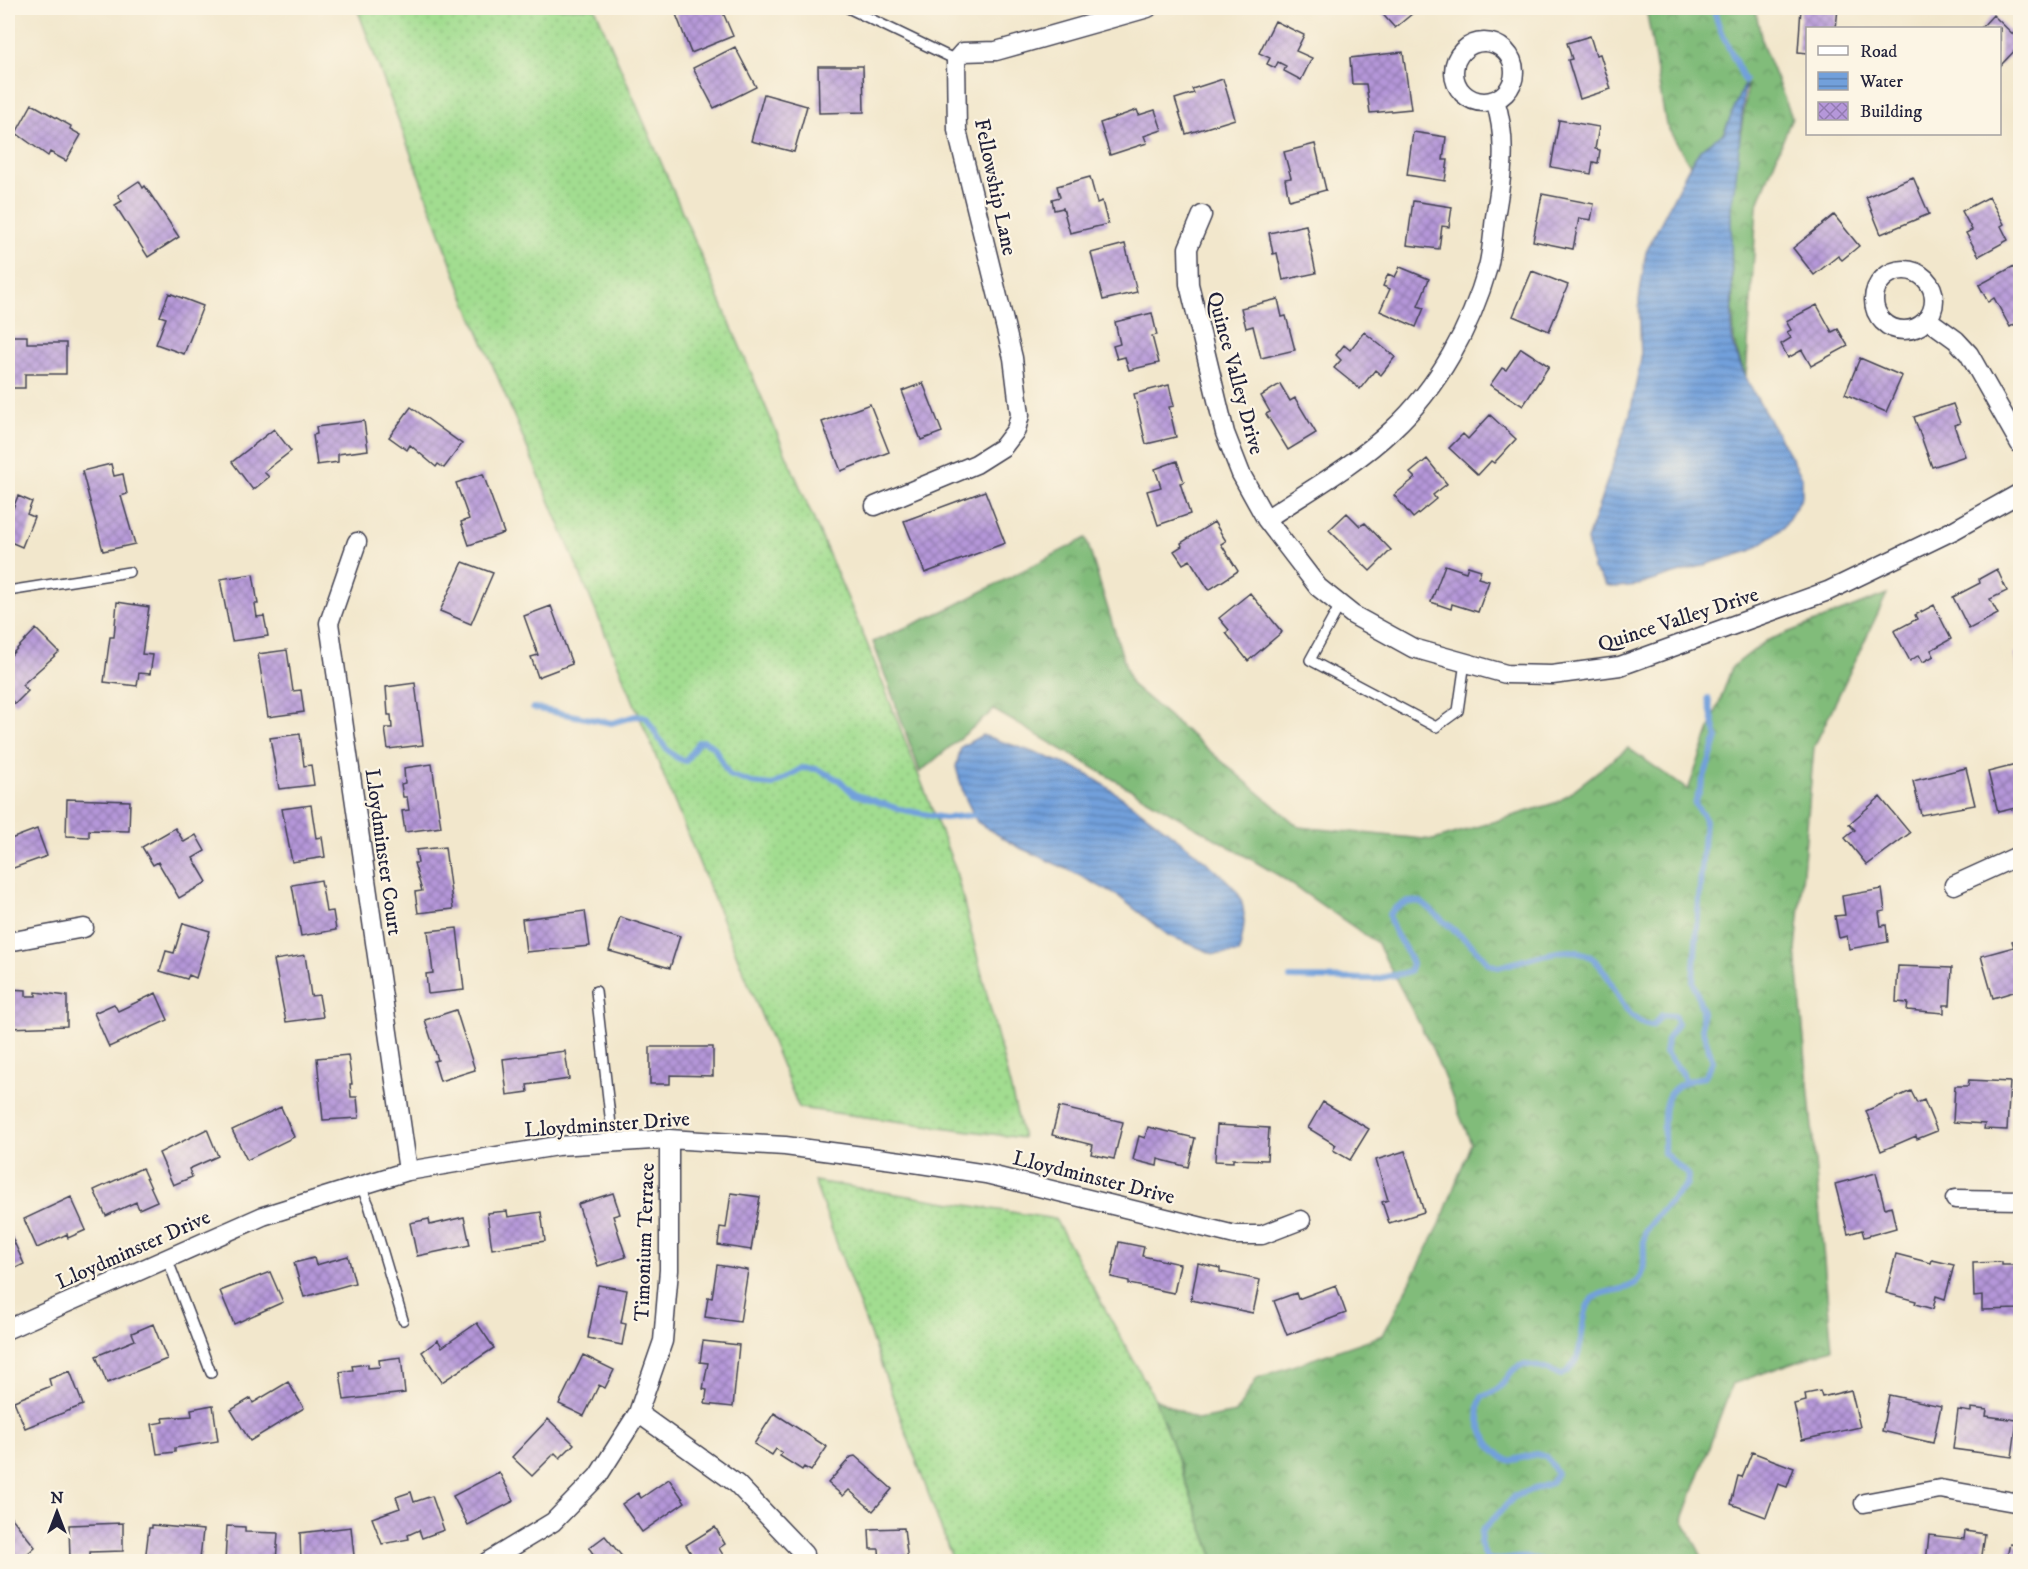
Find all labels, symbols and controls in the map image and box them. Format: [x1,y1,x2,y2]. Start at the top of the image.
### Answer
legend [1806,27,2001,135]
text: Road [1860,41,1897,63]
text: Water [1859,71,1903,93]
text: Building [1860,101,1922,123]
street label: Fellowship Lane [968,116,1022,258]
street label: Quince Valley Drive [1201,289,1269,458]
street label: Quince Valley Drive [1595,582,1762,658]
street label: Lloydminster Court [358,767,408,937]
street label: Lloydminster Drive [523,1106,691,1144]
street label: Lloydminster Drive [1010,1145,1178,1211]
street label: Timonium Terrace [629,1162,661,1322]
street label: Lloydminster Drive [52,1204,215,1296]
north arrow [27,1482,87,1542]
text: N [50,1488,64,1508]

